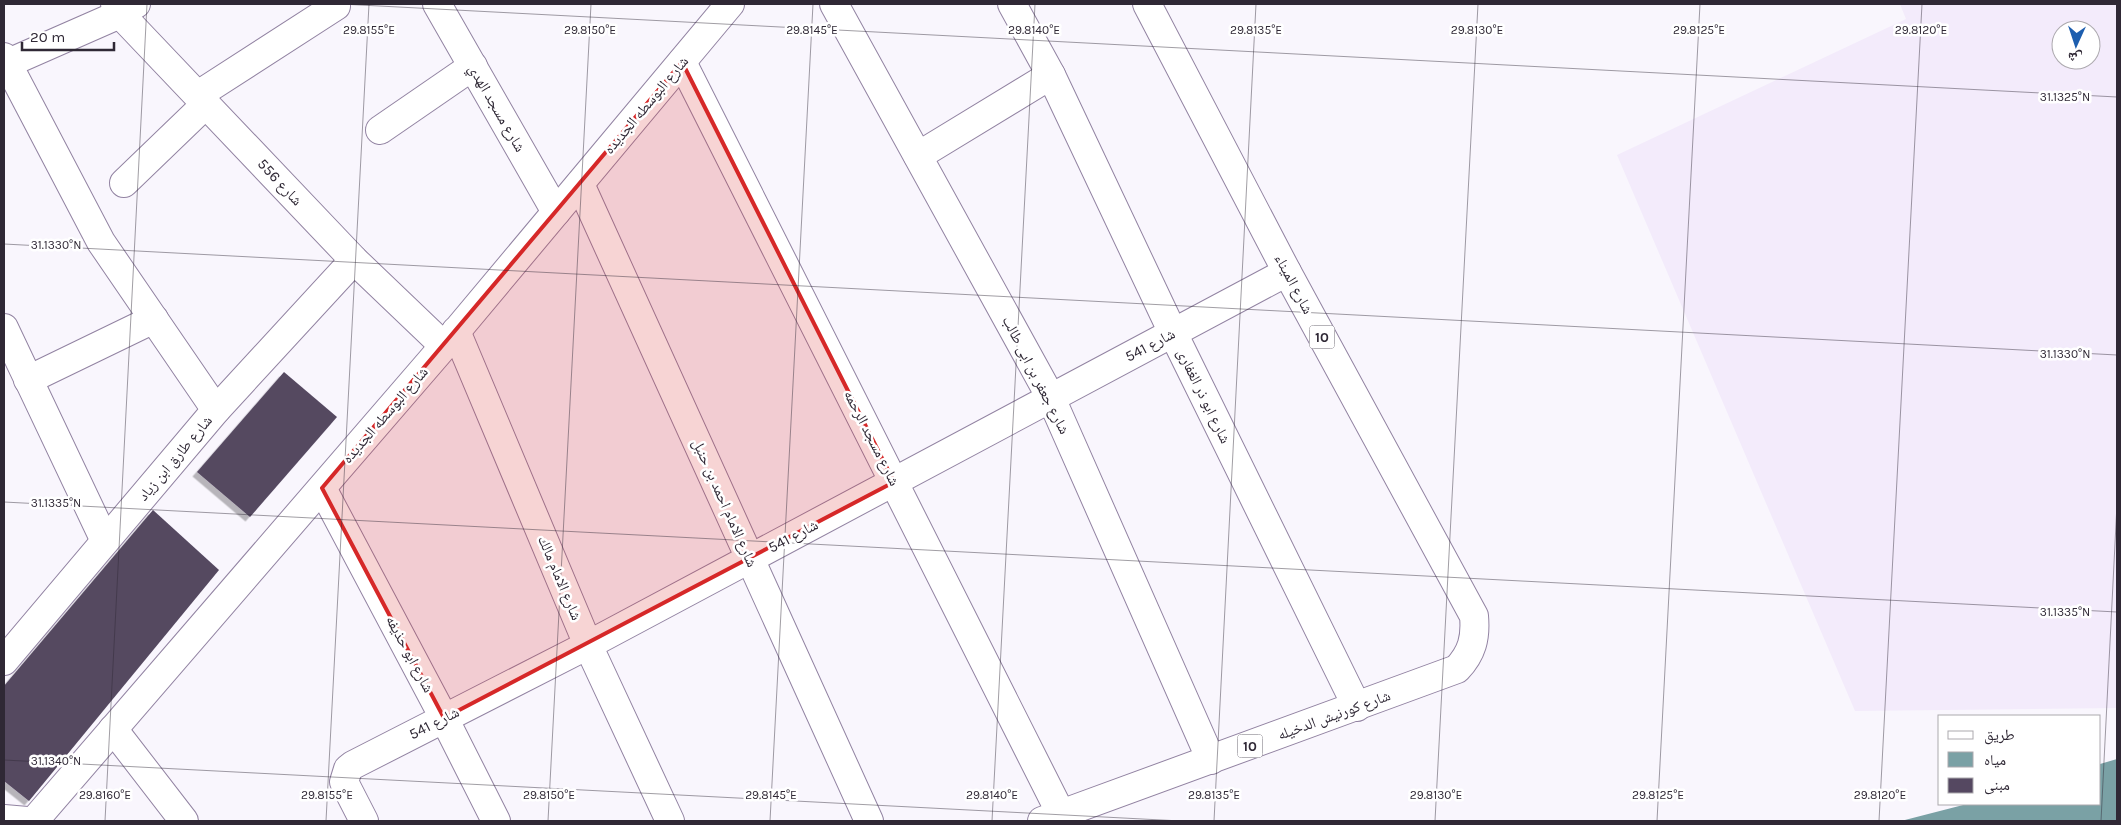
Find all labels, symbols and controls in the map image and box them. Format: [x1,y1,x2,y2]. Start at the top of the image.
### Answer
scale bar [22,20,115,52]
north arrow [2051,20,2101,70]
text: 29.8155°E [343,23,395,37]
text: 29.8150°E [564,23,616,37]
text: 29.8145°E [786,23,838,37]
text: 29.8140°E [1008,23,1060,37]
text: 29.8135°E [1230,23,1282,37]
text: 29.8130°E [1451,23,1503,37]
text: 29.8125°E [1673,23,1725,37]
text: 29.8120°E [1895,23,1947,37]
text: 20 m [30,28,65,46]
text: ش [2067,49,2083,66]
street label: شارع البوسطه الجديده [600,52,693,158]
street label: شارع مسجد الهدي [462,61,529,157]
text: 31.1325°N [2040,90,2090,104]
street label: شارع 556 [253,155,306,210]
text: 31.1330°N [31,238,81,252]
street label: شارع الميناء [1270,251,1317,318]
street label: شارع جعفر بن ابى طالب [997,313,1074,438]
street label: شارع 541 [1122,324,1179,366]
road number: 10 [1310,326,1334,348]
street label: شارع ابو ذر الغفارى [1172,346,1235,447]
text: 31.1330°N [2040,347,2090,361]
street label: شارع البوسطه الجديده [338,363,433,468]
street label: شارع مسجد الرحمه [839,387,904,489]
street label: شارع طارق ابن زياد [134,412,217,505]
street label: شارع الامام احمد بن حنبل [688,436,761,570]
text: 31.1335°N [31,496,81,510]
street label: شارع 541 [765,515,822,557]
street label: شارع الامام مالك [533,533,586,623]
text: 31.1335°N [2040,605,2090,619]
street label: شارع ابو حذيفه [381,612,438,696]
street label: شارع كورنيش الدخيله [1275,686,1393,745]
street label: شارع 541 [406,703,463,744]
legend [1938,715,2101,805]
text: طريق [1984,726,2015,745]
road number: 10 [1238,734,1262,758]
text: مياه [1984,751,2006,769]
text: 31.1340°N [31,754,81,768]
text: مبنى [1984,776,2010,795]
text: 29.8160°E [79,788,131,802]
text: 29.8155°E [301,788,353,802]
text: 29.8150°E [523,788,575,802]
text: 29.8145°E [745,788,797,802]
text: 29.8140°E [966,788,1018,802]
text: 29.8135°E [1188,788,1240,802]
text: 29.8130°E [1410,788,1462,802]
text: 29.8125°E [1632,788,1684,802]
text: 29.8120°E [1854,788,1906,802]

